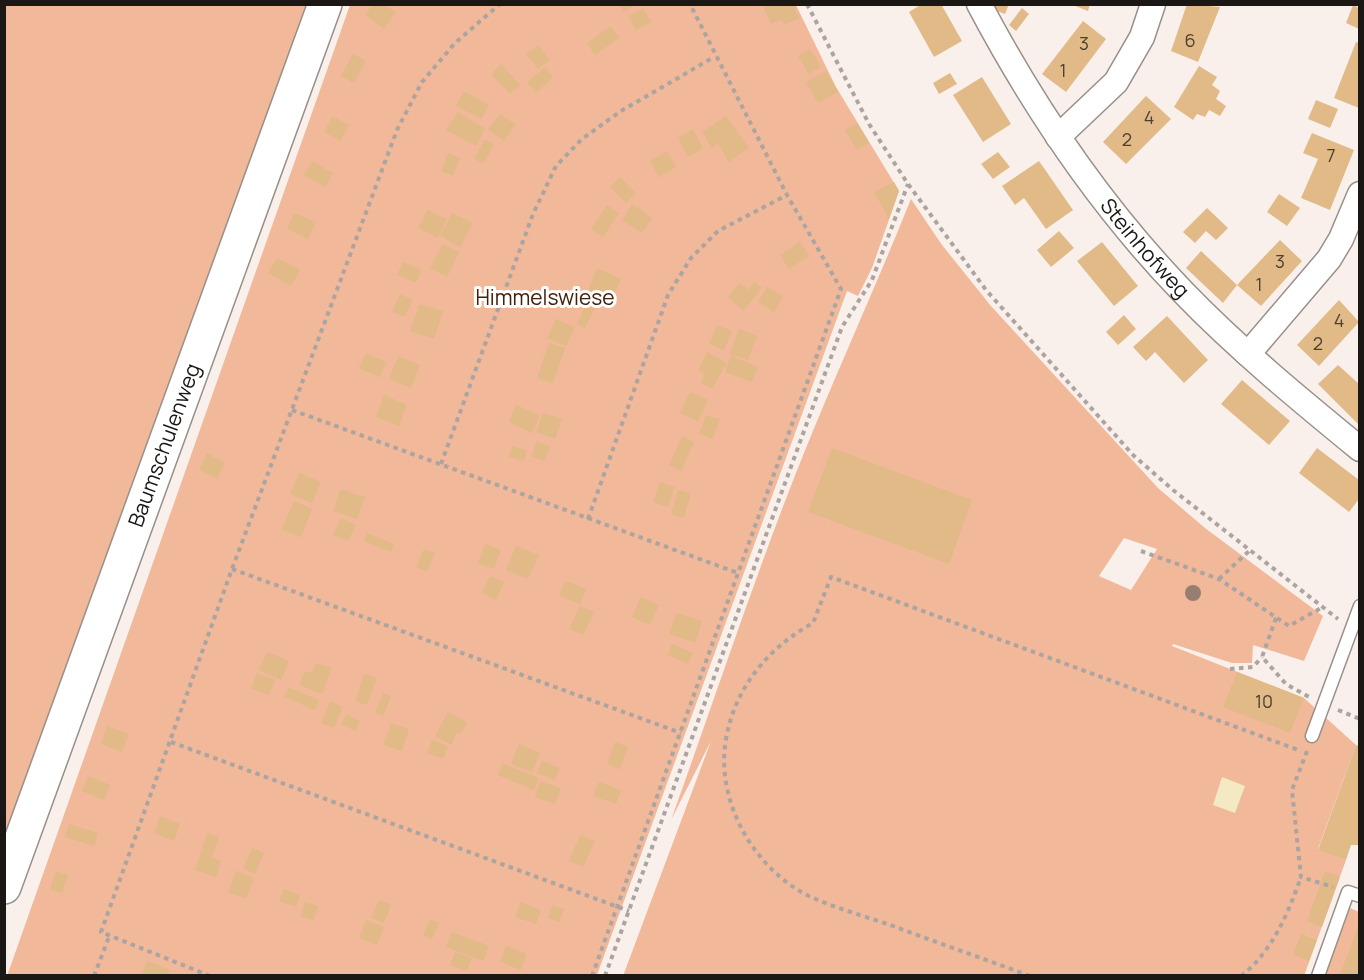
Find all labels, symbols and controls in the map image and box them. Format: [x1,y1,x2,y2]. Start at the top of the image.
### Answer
house number: 6 [1184,28,1196,52]
house number: 3 [1079,31,1089,55]
house number: 1 [1059,58,1067,82]
house number: 4 [1144,105,1154,129]
house number: 2 [1122,127,1132,151]
house number: 7 [1326,143,1336,167]
street label: Steinhofweg [1095,192,1196,304]
house number: 3 [1275,249,1285,273]
house number: 1 [1255,272,1263,296]
park label: Himmelswiese [475,283,615,311]
house number: 4 [1334,308,1344,332]
house number: 2 [1313,331,1323,355]
street label: Baumschulenweg [121,359,206,531]
house number: 10 [1255,689,1273,713]

